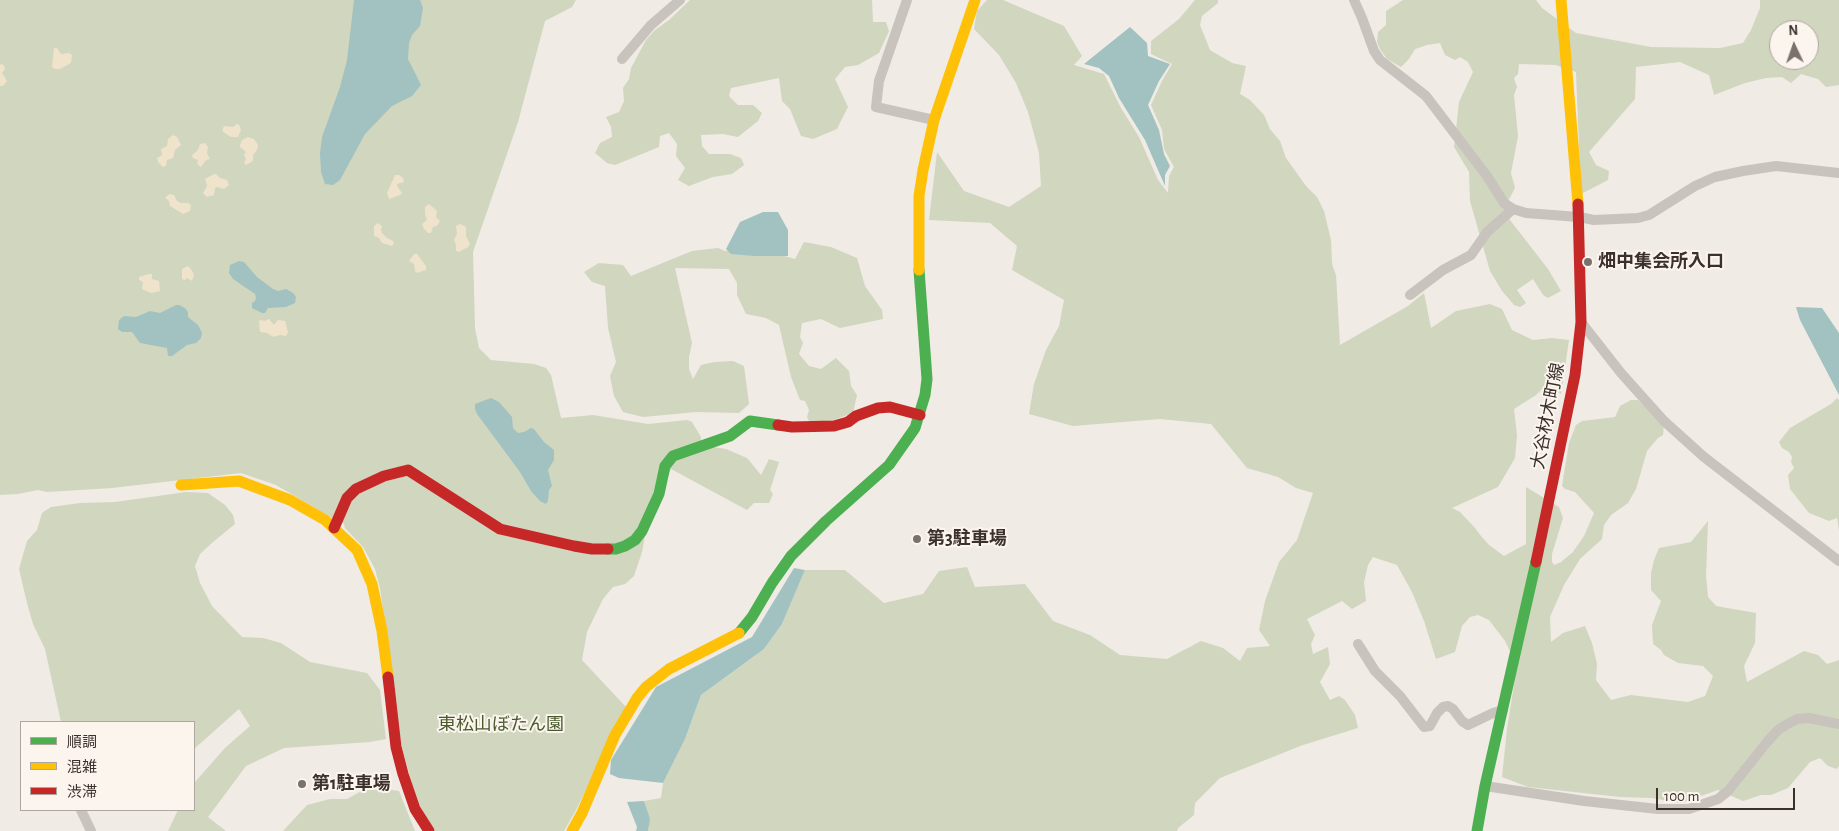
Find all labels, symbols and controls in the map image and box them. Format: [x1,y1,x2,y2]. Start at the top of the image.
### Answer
north arrow [1769,20,1819,70]
text: N [1788,24,1798,38]
place label: 畑中集会所入口 [1598,251,1724,273]
marker: 畑中集会所入口 [1582,256,1594,268]
street label: 大谷材木町線 [1527,361,1569,471]
place label: 第3駐車場 [927,528,1007,550]
marker: 第3駐車場 [911,533,923,545]
park label: 東松山ぼたん園 [438,714,564,736]
legend [20,721,195,811]
text: 順調 [67,735,97,750]
text: 混雑 [67,760,97,775]
place label: 第1駐車場 [312,773,390,795]
marker: 第1駐車場 [296,778,308,790]
scale bar [1659,778,1798,810]
text: 渋滞 [67,785,97,800]
text: 100 m [1664,789,1699,804]

